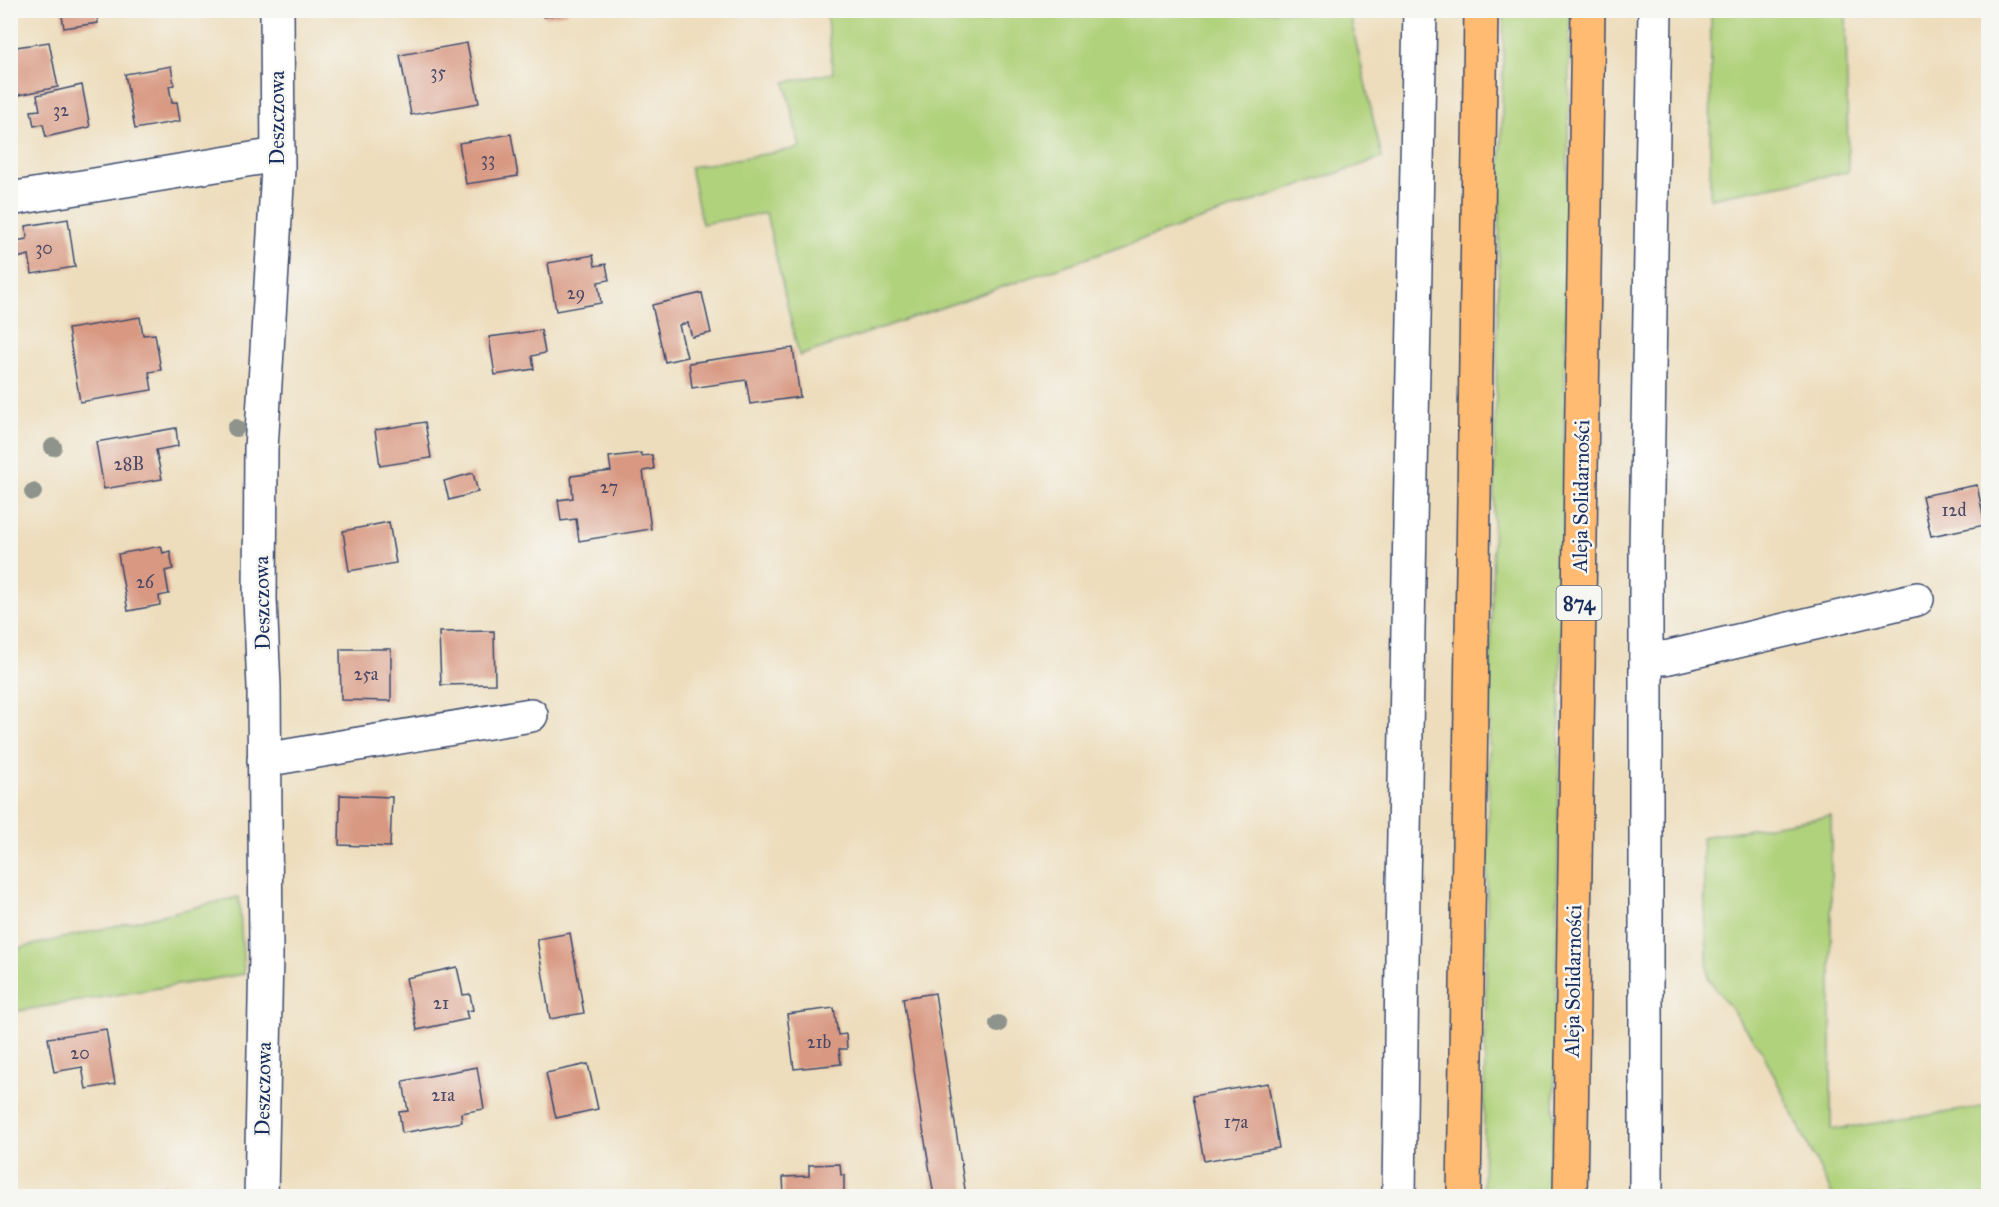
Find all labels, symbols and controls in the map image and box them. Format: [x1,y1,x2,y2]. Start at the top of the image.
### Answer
house number: 35 [430,61,446,83]
street label: Deszczowa [264,71,290,165]
house number: 32 [53,99,69,121]
house number: 33 [481,148,495,170]
house number: 30 [35,237,53,259]
house number: 29 [567,282,585,304]
street label: Aleja Solidarności [1567,419,1595,574]
house number: 28B [114,453,144,475]
house number: 27 [600,476,618,498]
house number: 12d [1941,499,1967,521]
street label: Deszczowa [248,555,276,650]
house number: 26 [136,571,155,593]
road number: 874 [1556,586,1602,620]
house number: 25a [354,663,379,685]
street label: Aleja Solidarności [1559,904,1587,1059]
house number: 21 [433,992,449,1014]
house number: 21b [807,1031,832,1053]
street label: Deszczowa [249,1041,277,1136]
house number: 20 [70,1042,90,1064]
house number: 21a [431,1084,455,1106]
house number: 17a [1224,1111,1249,1133]

